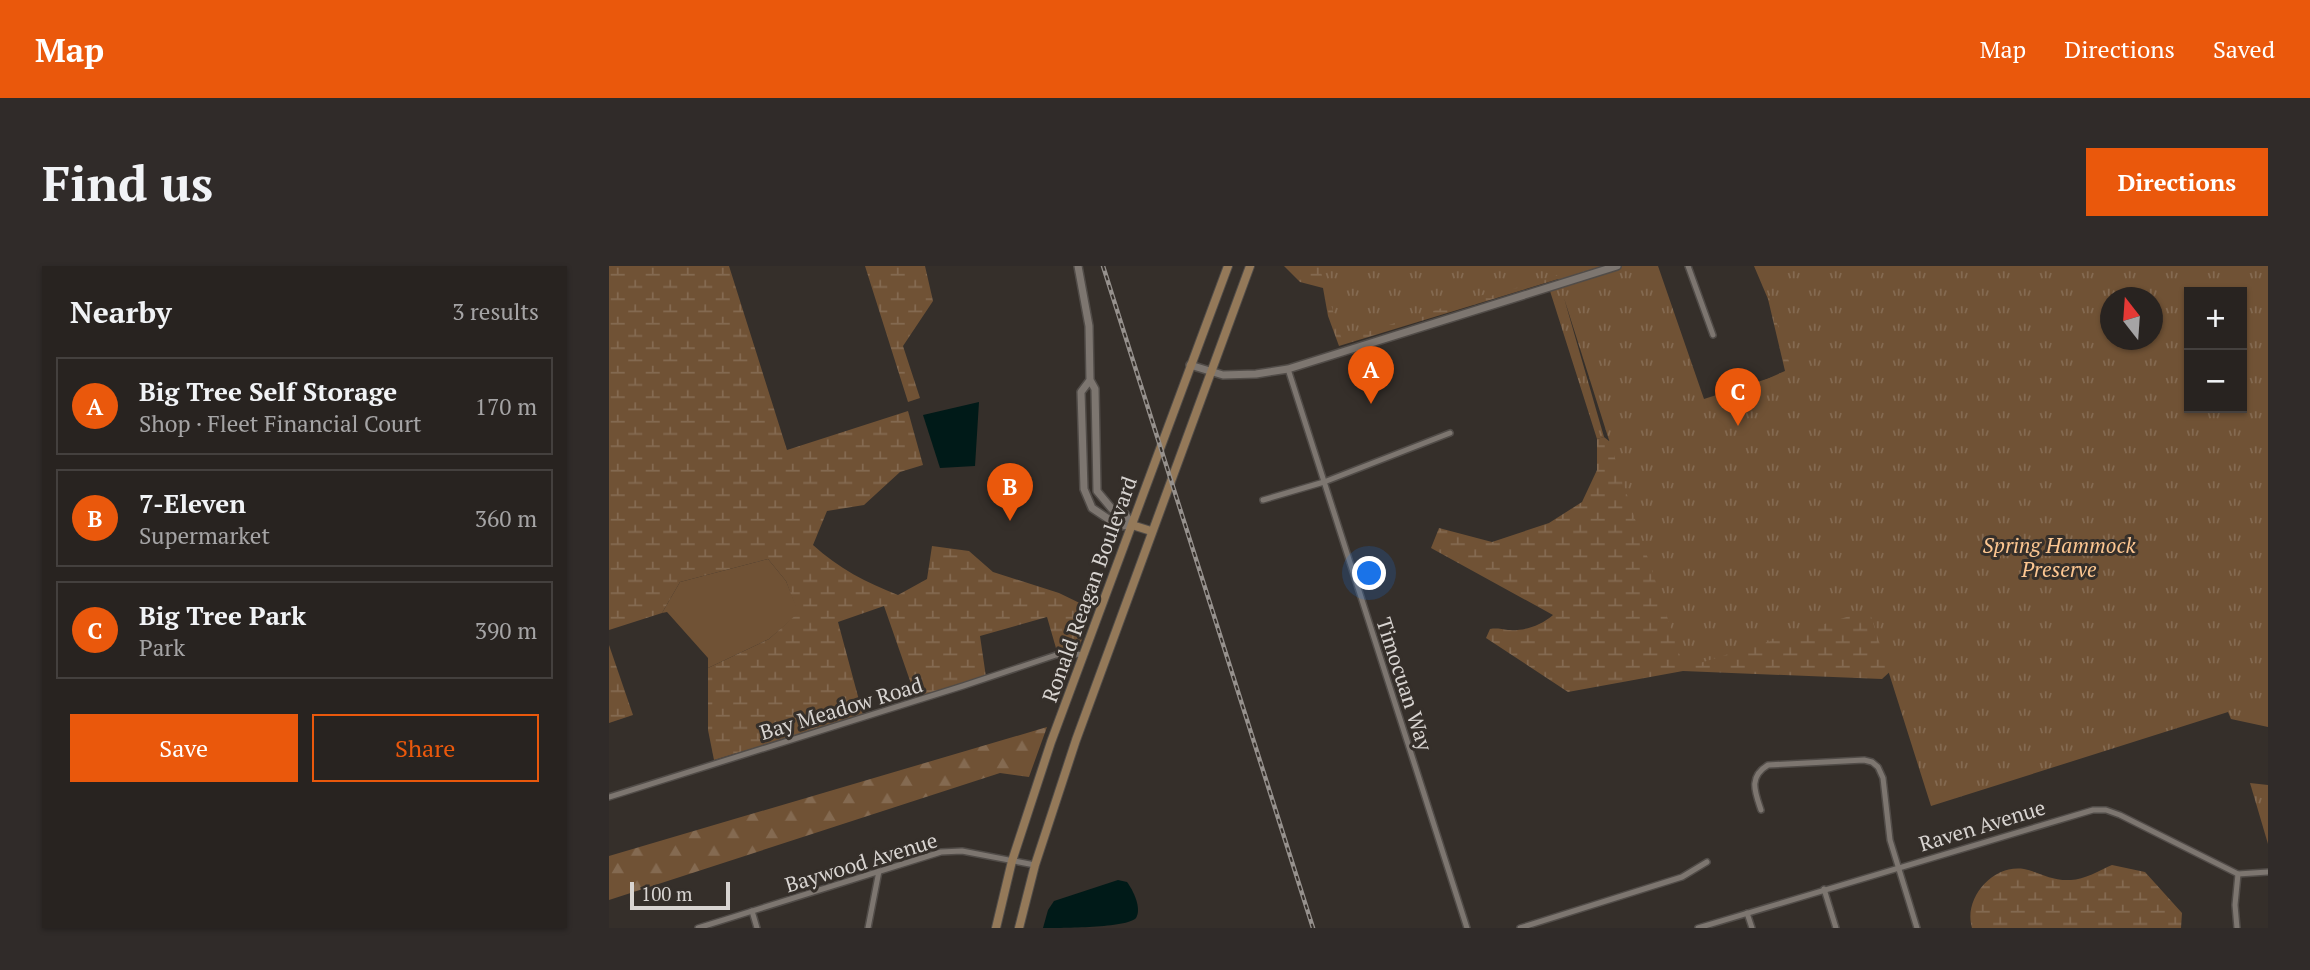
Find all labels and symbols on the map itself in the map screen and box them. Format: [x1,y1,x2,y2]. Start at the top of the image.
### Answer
north arrow [2100,287,2163,350]
pin: A [1348,346,1394,404]
pin: C [1715,368,1761,426]
pin: B [987,463,1033,521]
street label: Ronald Reagan Boulevard [1035,472,1143,706]
park label: Spring Hammock Preserve [1982,531,2136,583]
your location [1352,556,1386,590]
street label: Timocuan Way [1370,614,1440,755]
street label: Bay Meadow Road [756,670,926,746]
street label: Raven Avenue [1915,792,2049,858]
street label: Baywood Avenue [781,825,941,899]
scale bar [630,879,730,911]

